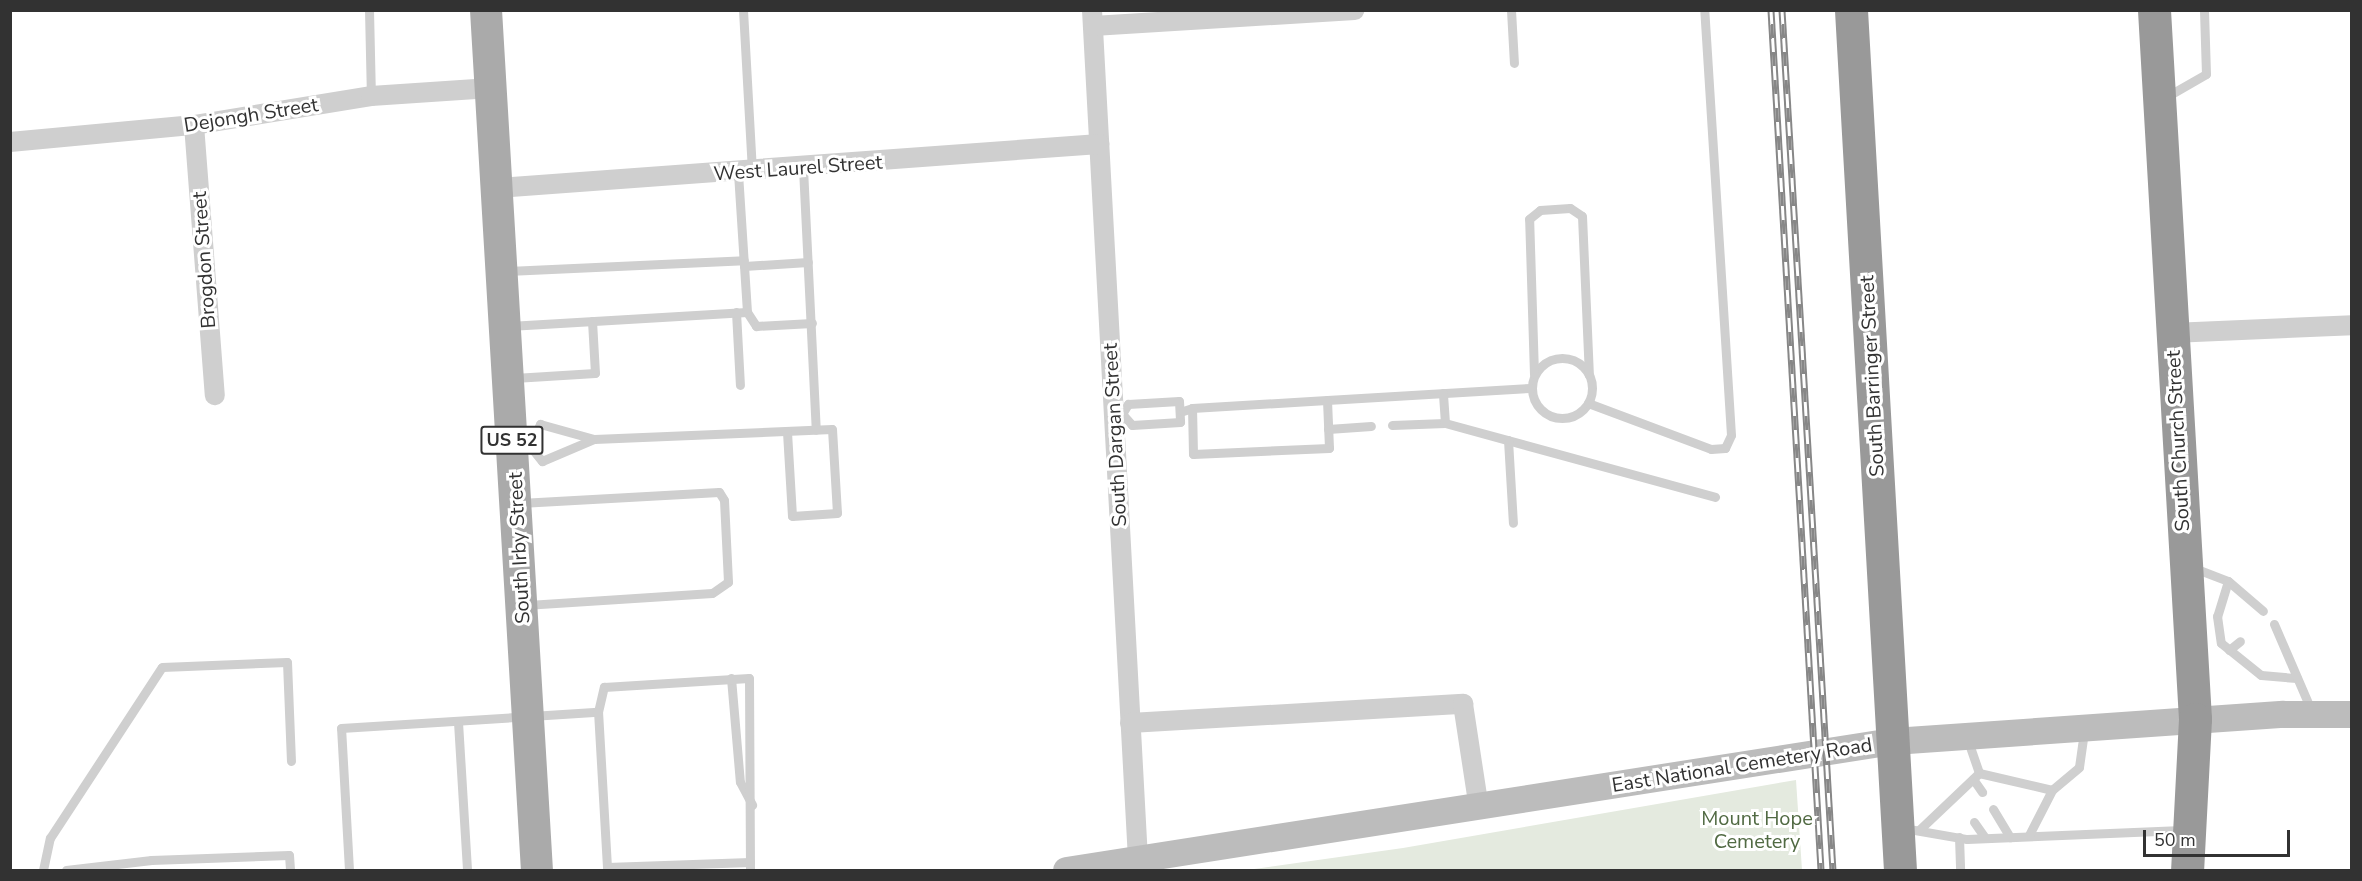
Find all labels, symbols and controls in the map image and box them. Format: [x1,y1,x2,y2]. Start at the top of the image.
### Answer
street label: Dejongh Street [182,93,320,137]
street label: West Laurel Street [713,150,883,186]
street label: Brogdon Street [187,191,221,329]
street label: South Barringer Street [1855,275,1889,477]
street label: South Dargan Street [1098,342,1132,528]
street label: South Church Street [2161,350,2195,532]
road number: US 52 [479,425,545,455]
street label: South Irby Street [503,472,535,624]
street label: East National Cemetery Road [1610,733,1874,797]
park label: Mount Hope Cemetery [1701,806,1813,853]
scale bar [2146,818,2293,856]
text: 50 m [2154,828,2196,852]

